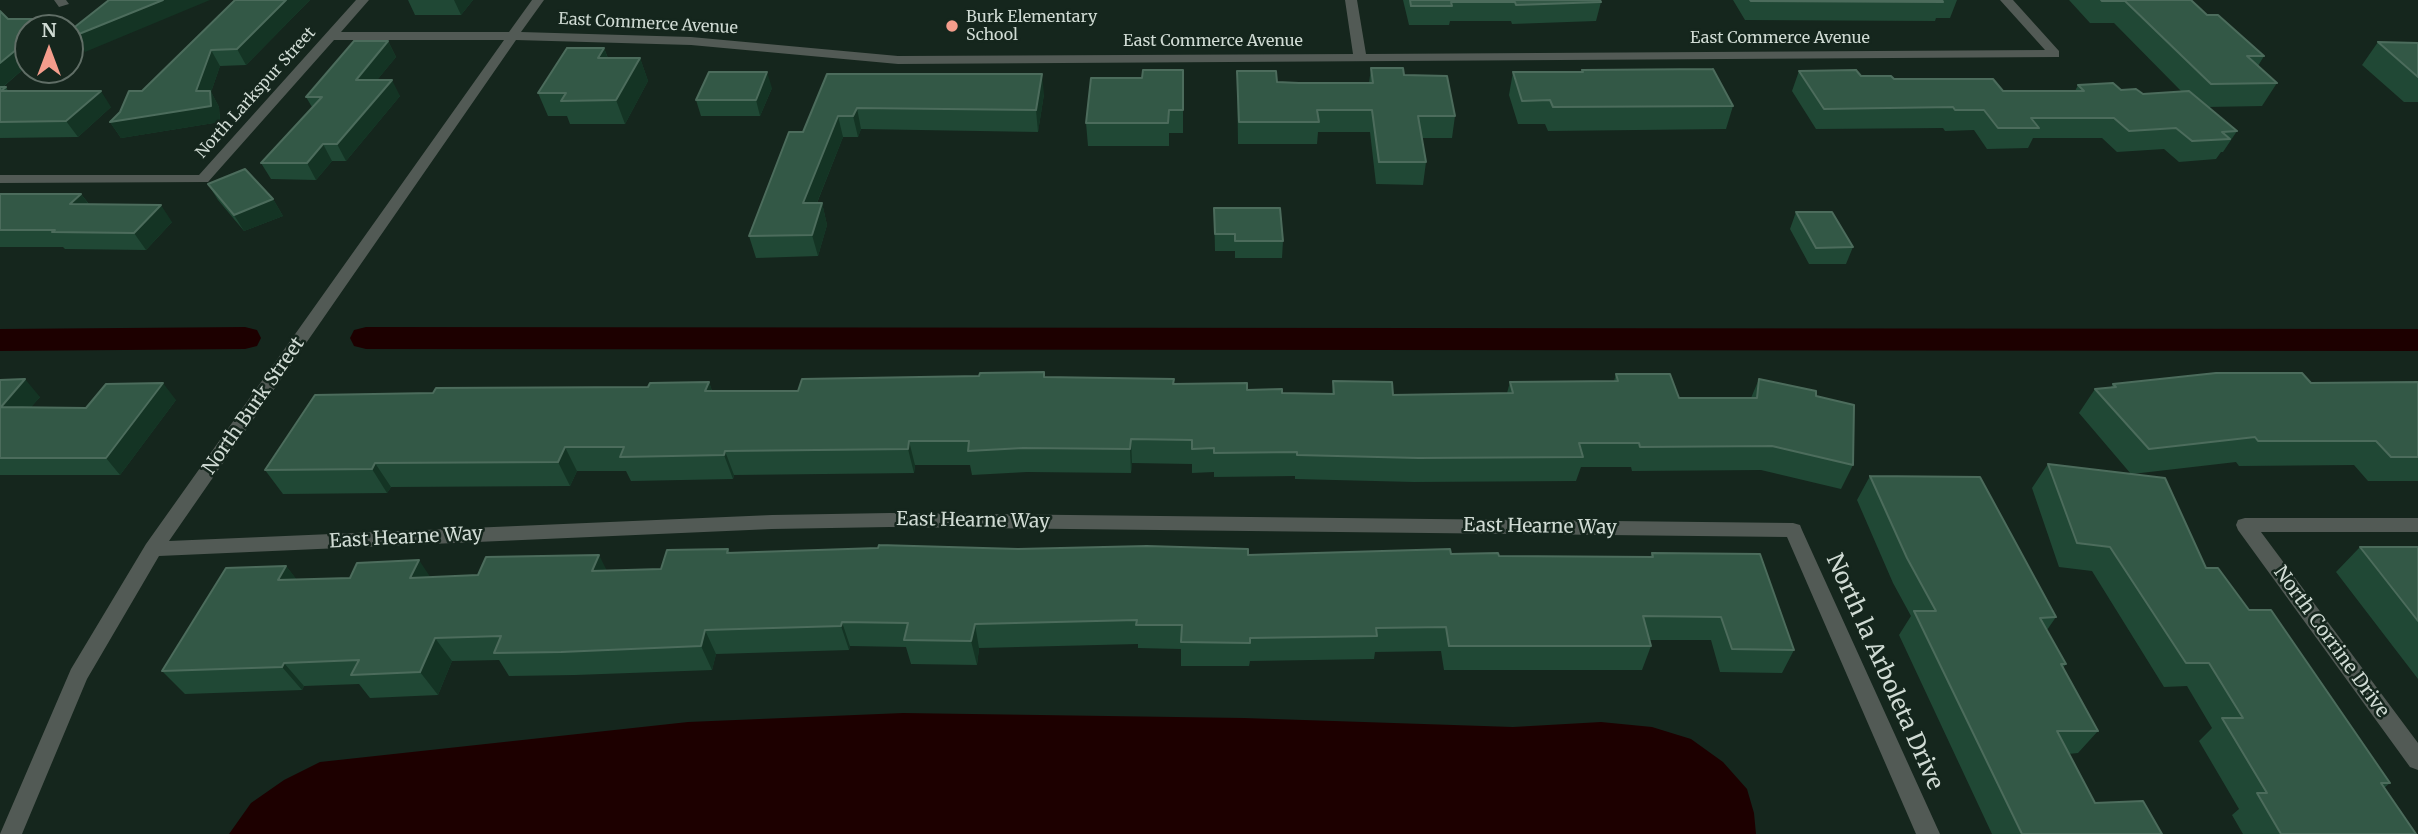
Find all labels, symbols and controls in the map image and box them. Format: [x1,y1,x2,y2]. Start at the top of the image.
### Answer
place label: Burk Elementary School [966,7,1097,45]
street label: East Commerce Avenue [558,10,738,38]
north arrow [14,14,84,84]
text: N [41,18,57,42]
marker: Burk Elementary School [944,18,960,34]
street label: North Larkspur Street [192,24,320,162]
street label: East Commerce Avenue [1690,28,1870,48]
street label: East Commerce Avenue [1123,31,1303,51]
street label: North Burk Street [198,333,310,479]
street label: East Hearne Way [896,508,1050,534]
street label: East Hearne Way [1463,514,1617,540]
street label: East Hearne Way [329,523,483,553]
street label: North la Arboleta Drive [1819,550,1949,794]
street label: North Corrine Drive [2268,562,2394,722]

